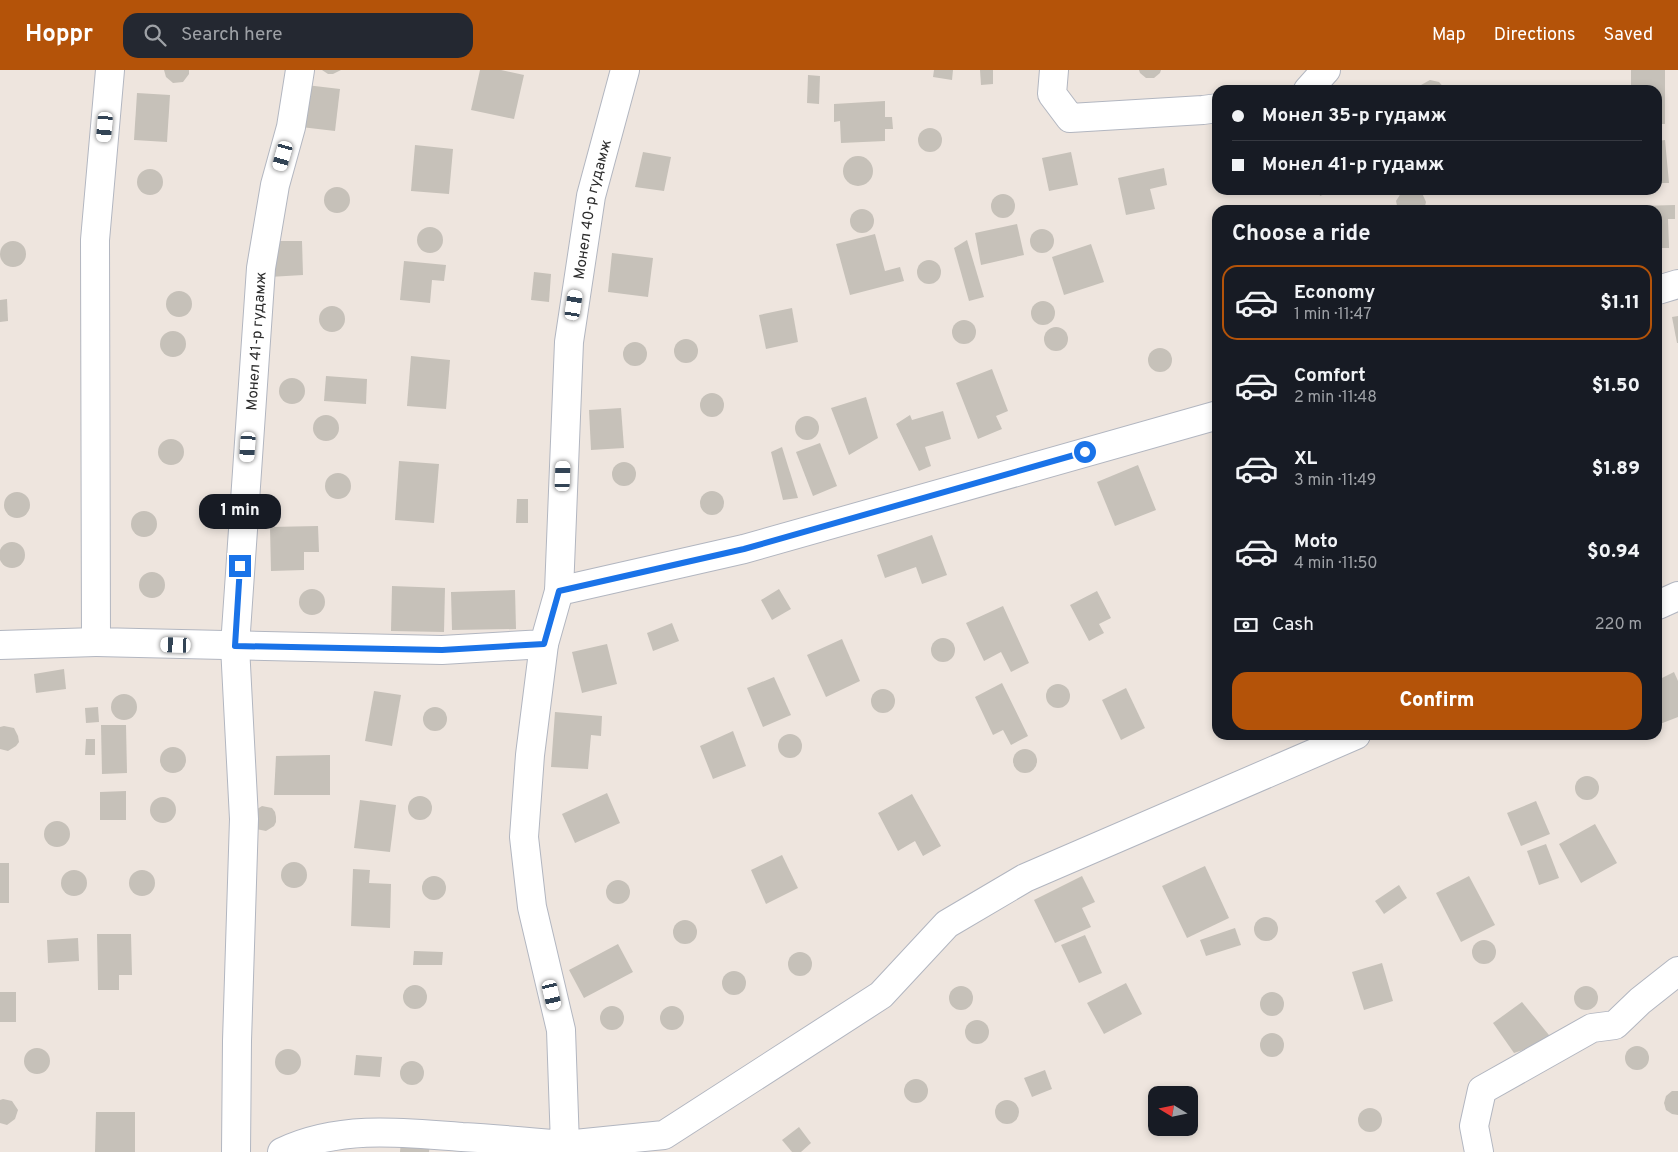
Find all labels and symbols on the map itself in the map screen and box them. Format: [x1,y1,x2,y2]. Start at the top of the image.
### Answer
car [96,111,113,143]
street label: Монел 40-р гудамж [571,137,617,281]
car [271,140,294,172]
street label: Монел 41-р гудамж [243,271,272,411]
car [564,289,583,321]
car [239,432,256,462]
route start [1074,441,1096,463]
car [554,461,571,491]
callout: 1 min [199,494,281,528]
route end [229,555,251,577]
car [160,637,191,653]
car [541,979,562,1011]
north arrow [1148,1086,1198,1136]

